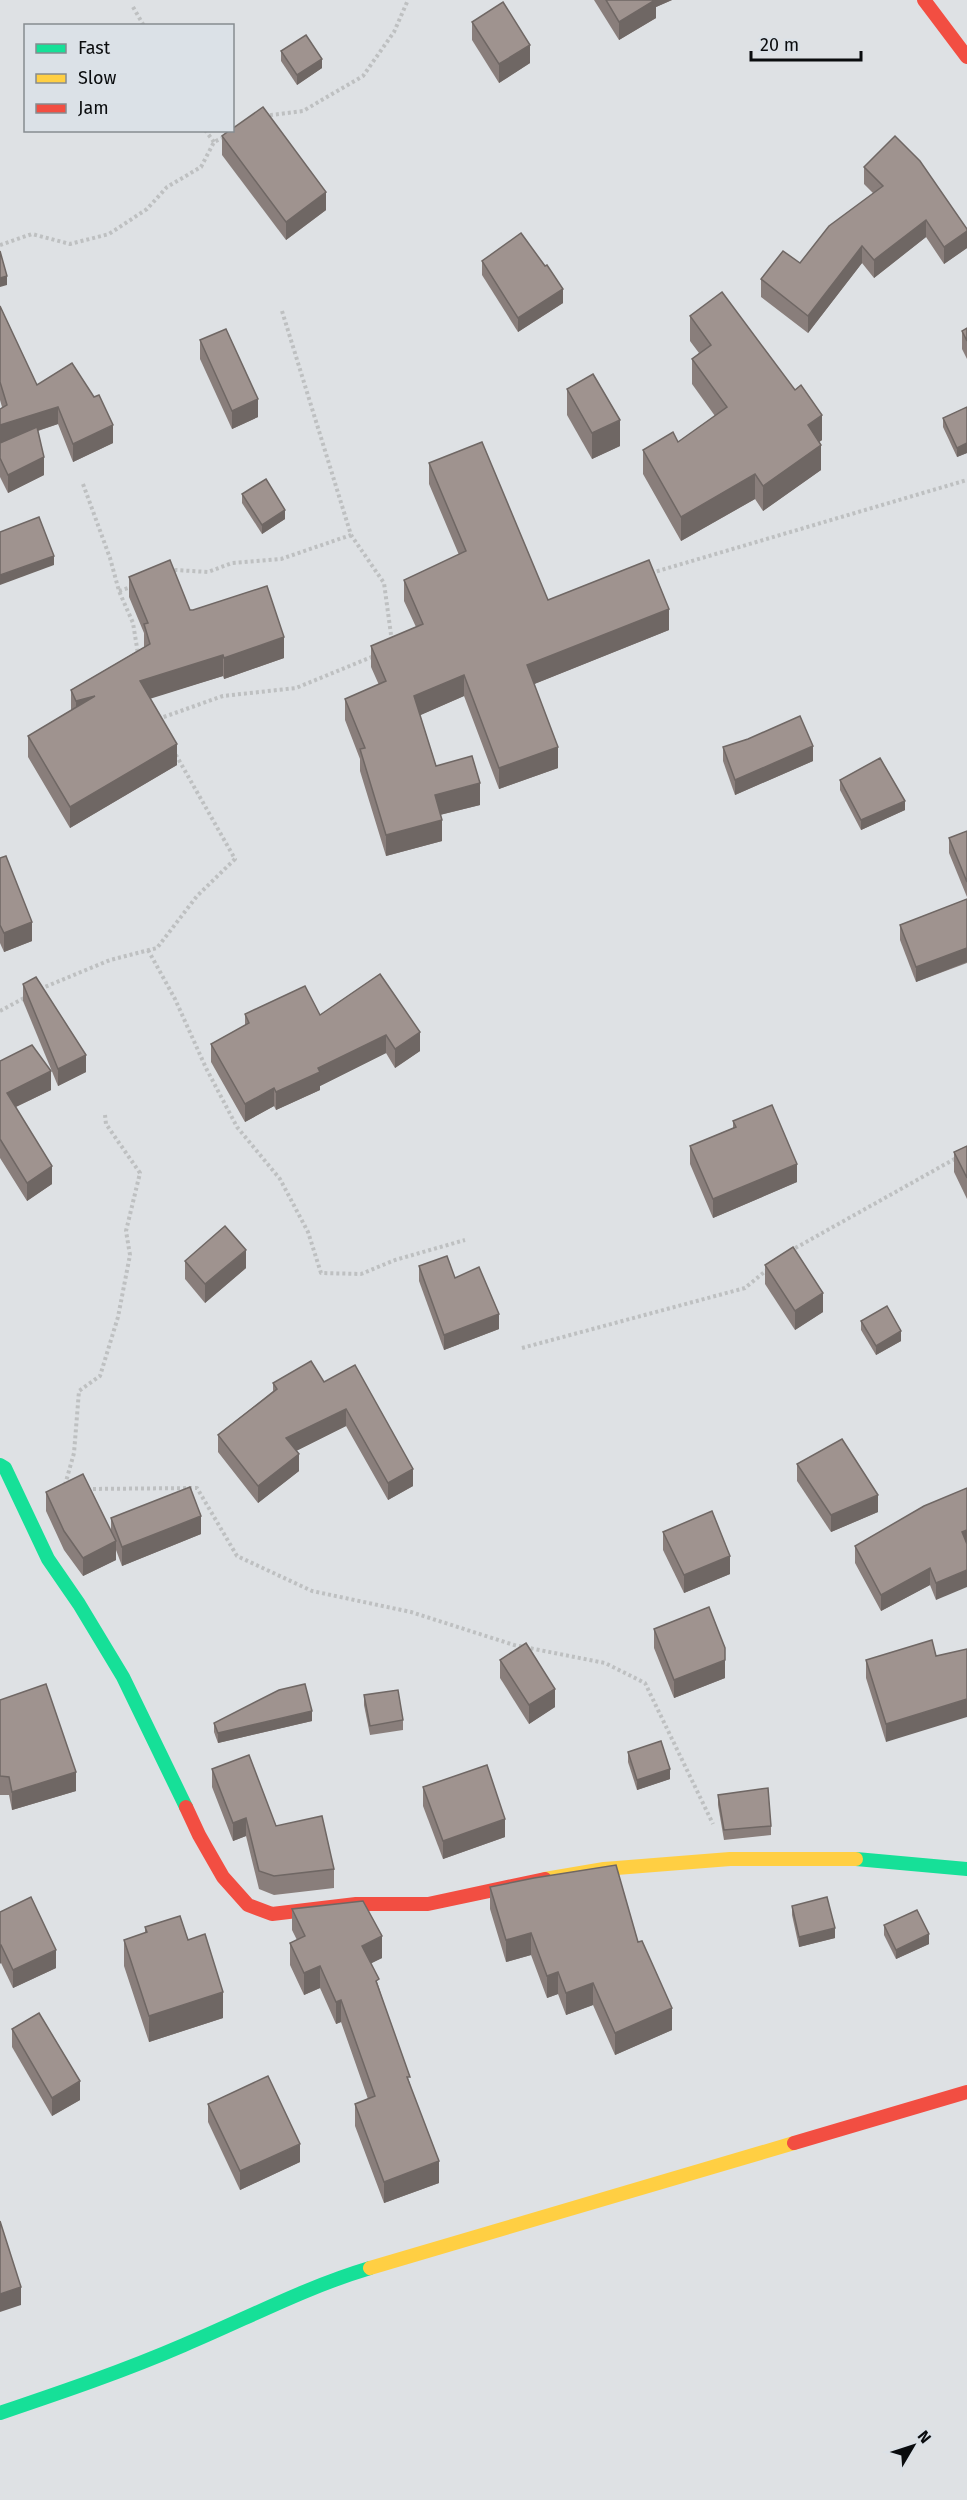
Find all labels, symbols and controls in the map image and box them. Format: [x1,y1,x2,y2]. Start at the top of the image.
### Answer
legend [24,24,234,132]
scale bar [751,24,860,62]
text: 20 m [760,34,799,56]
text: Fast [78,37,111,59]
text: Slow [78,67,117,89]
text: Jam [78,97,109,119]
north arrow [883,2416,943,2476]
text: N [914,2427,935,2447]

